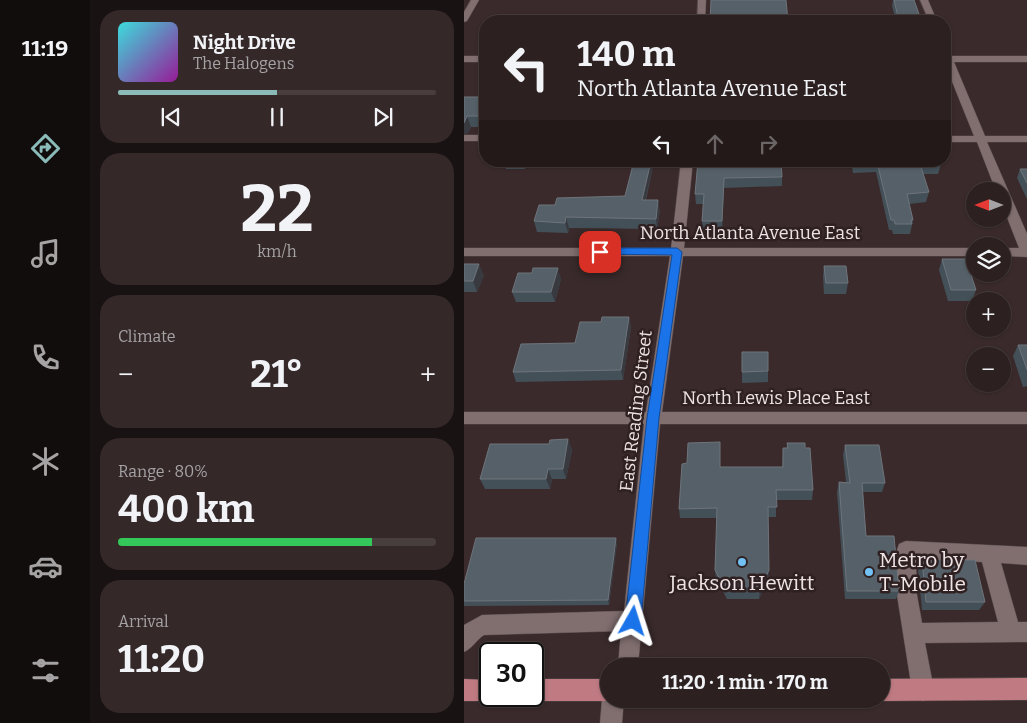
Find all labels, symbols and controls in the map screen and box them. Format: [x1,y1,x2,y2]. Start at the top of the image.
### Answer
text: Night Drive [193,31,296,54]
text: 140 m [577,33,675,75]
text: 11:19 [22,35,68,62]
icon: left [494,35,559,100]
text: The Halogens [193,54,294,73]
text: North Atlanta Avenue East [577,75,847,102]
icon: previous [157,103,185,131]
icon: pause [263,103,291,131]
icon: next [369,103,397,131]
icon: left [648,130,676,158]
icon: ahead [701,130,729,158]
icon: right [754,130,782,158]
icon: directions [28,131,63,166]
text: 22 [240,170,314,248]
north arrow [966,182,1012,228]
map controls [966,182,1011,392]
street label: North Atlanta Avenue East [640,222,861,244]
pin [579,231,621,273]
icon: music [28,236,63,271]
button: layers [966,237,1011,282]
icon: arrive [586,238,614,266]
text: km/h [257,242,297,261]
button: + [966,292,1011,337]
text: Climate [118,327,176,346]
street label: East Reading Street [615,329,657,493]
icon: phone [28,340,63,375]
button: − [966,347,1011,392]
text: 21° [250,351,303,397]
text: − [118,358,133,391]
text: + [420,358,436,391]
street label: North Lewis Place East [682,387,870,409]
icon: climate [28,444,63,479]
text: Range · 80% [118,462,208,481]
text: 400 km [118,486,255,532]
place label: Metro by T-Mobile [879,547,966,597]
icon: car [28,549,63,584]
marker: Jackson Hewitt [736,556,748,568]
marker: Metro by T-Mobile [863,566,875,578]
place label: Jackson Hewitt [669,570,815,596]
position arrow [606,594,658,646]
text: Arrival [118,612,169,631]
text: 11:20 [118,636,205,682]
speed limit sign: 30 [479,642,544,707]
icon: filters [28,653,63,688]
text: 11:20 · 1 min · 170 m [662,671,828,694]

